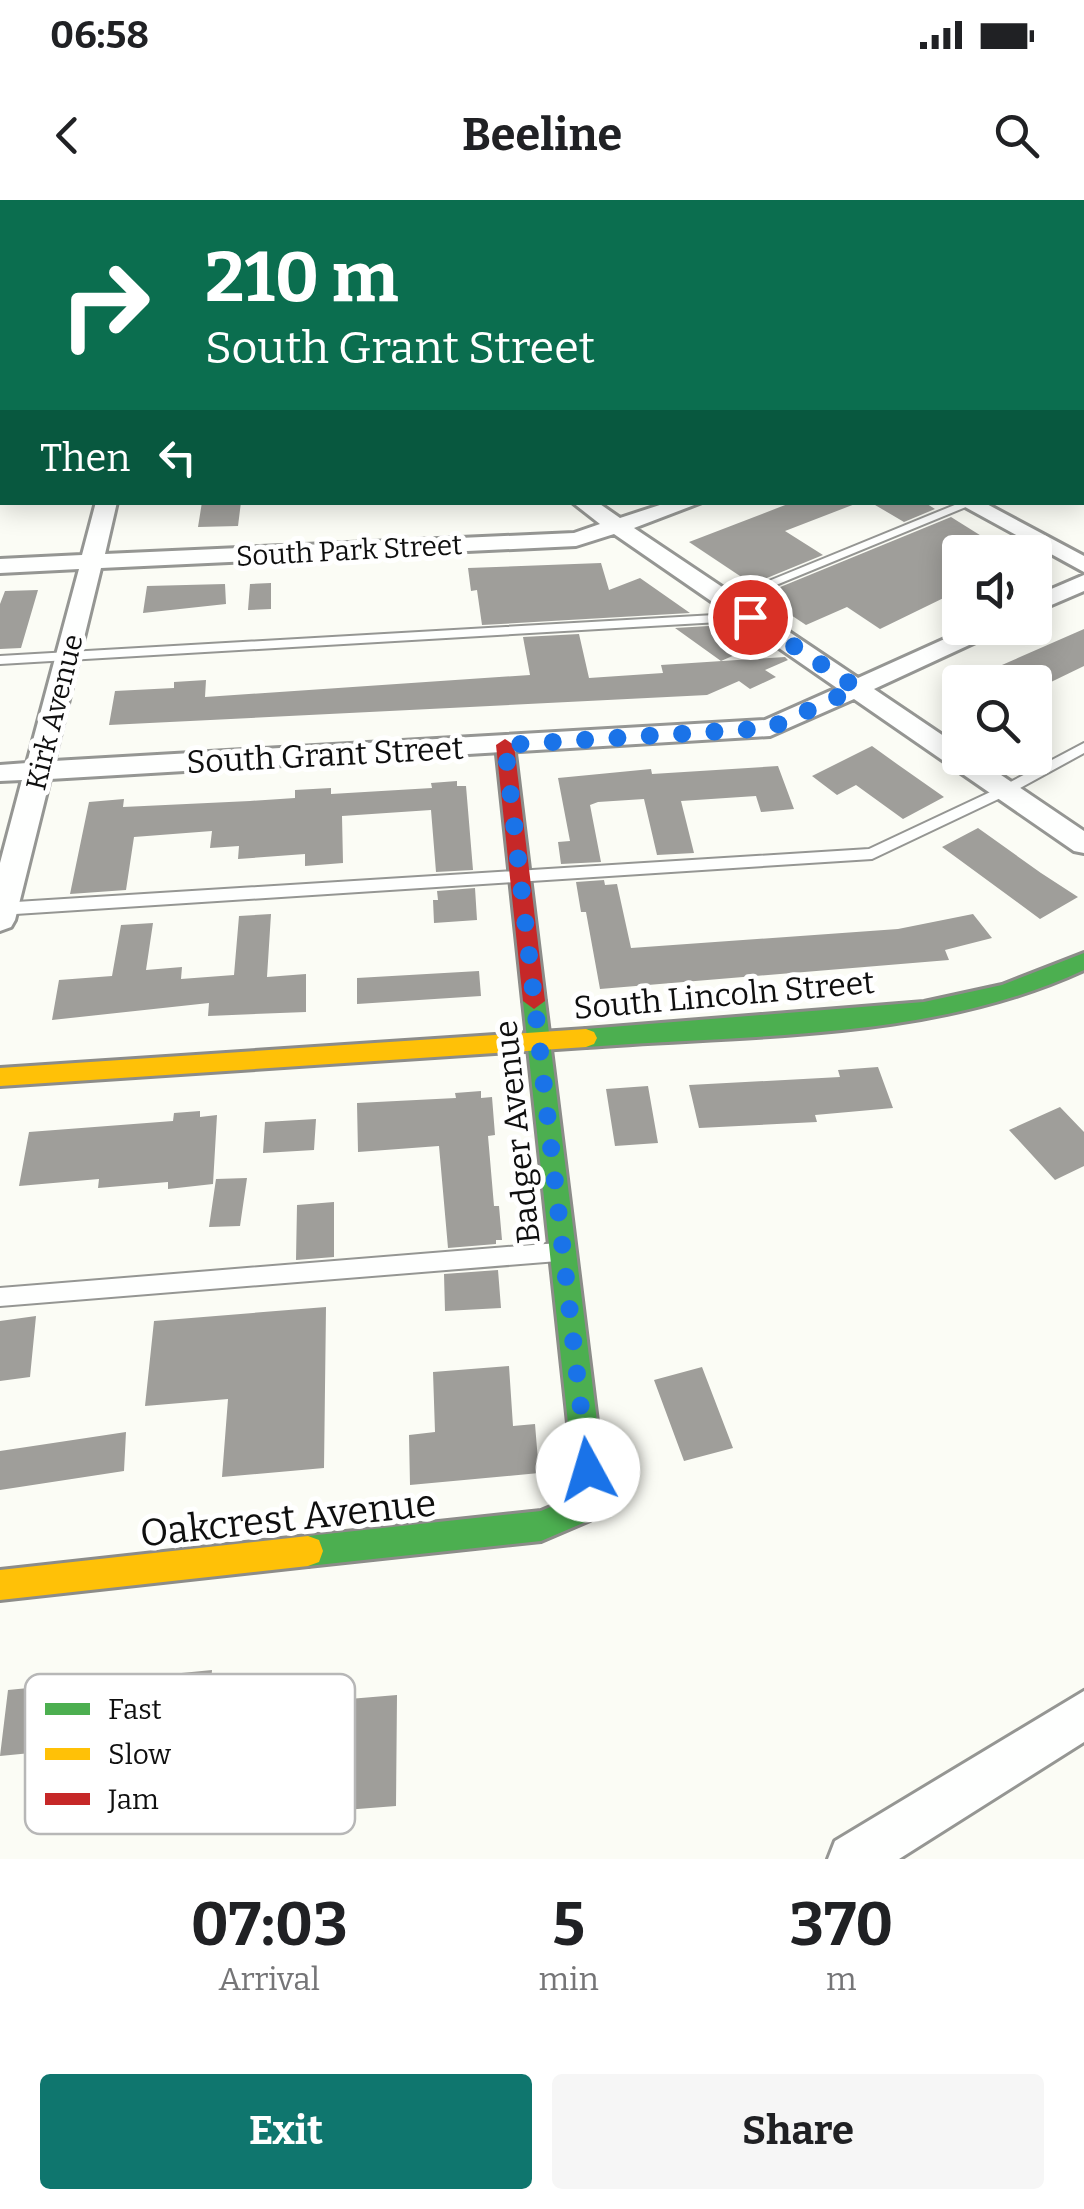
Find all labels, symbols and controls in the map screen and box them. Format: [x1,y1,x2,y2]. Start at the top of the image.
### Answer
text: 06:58 [50,12,149,58]
icon: back [40,108,95,163]
text: Beeline [462,108,622,162]
icon: search [989,108,1044,163]
text: 210 m [205,236,398,320]
icon: right [40,240,170,370]
text: South Grant Street [205,321,595,375]
icon: left [150,430,205,485]
text: Then [40,435,130,481]
street label: South Park Street [235,528,463,573]
map controls [942,535,1052,775]
button: sound [942,535,1052,645]
pin [708,575,793,660]
icon: arrive [723,590,778,645]
street label: Kirk Avenue [19,631,90,794]
button: search [942,665,1052,775]
street label: South Grant Street [185,729,465,781]
street label: South Lincoln Street [572,963,876,1027]
street label: Badger Avenue [486,1018,548,1246]
position arrow [536,1418,640,1522]
street label: Oakcrest Avenue [138,1480,438,1556]
legend [25,1674,355,1834]
text: Fast [108,1693,162,1726]
text: Slow [108,1738,171,1771]
text: Jam [107,1783,159,1816]
text: 07:03 [191,1889,348,1961]
text: 5 [552,1889,585,1961]
text: 370 [789,1889,893,1961]
text: Arrival [218,1960,320,1998]
text: min [538,1960,599,1998]
text: m [826,1960,857,1998]
button: Exit [40,2074,532,2189]
button: Share [552,2074,1044,2189]

